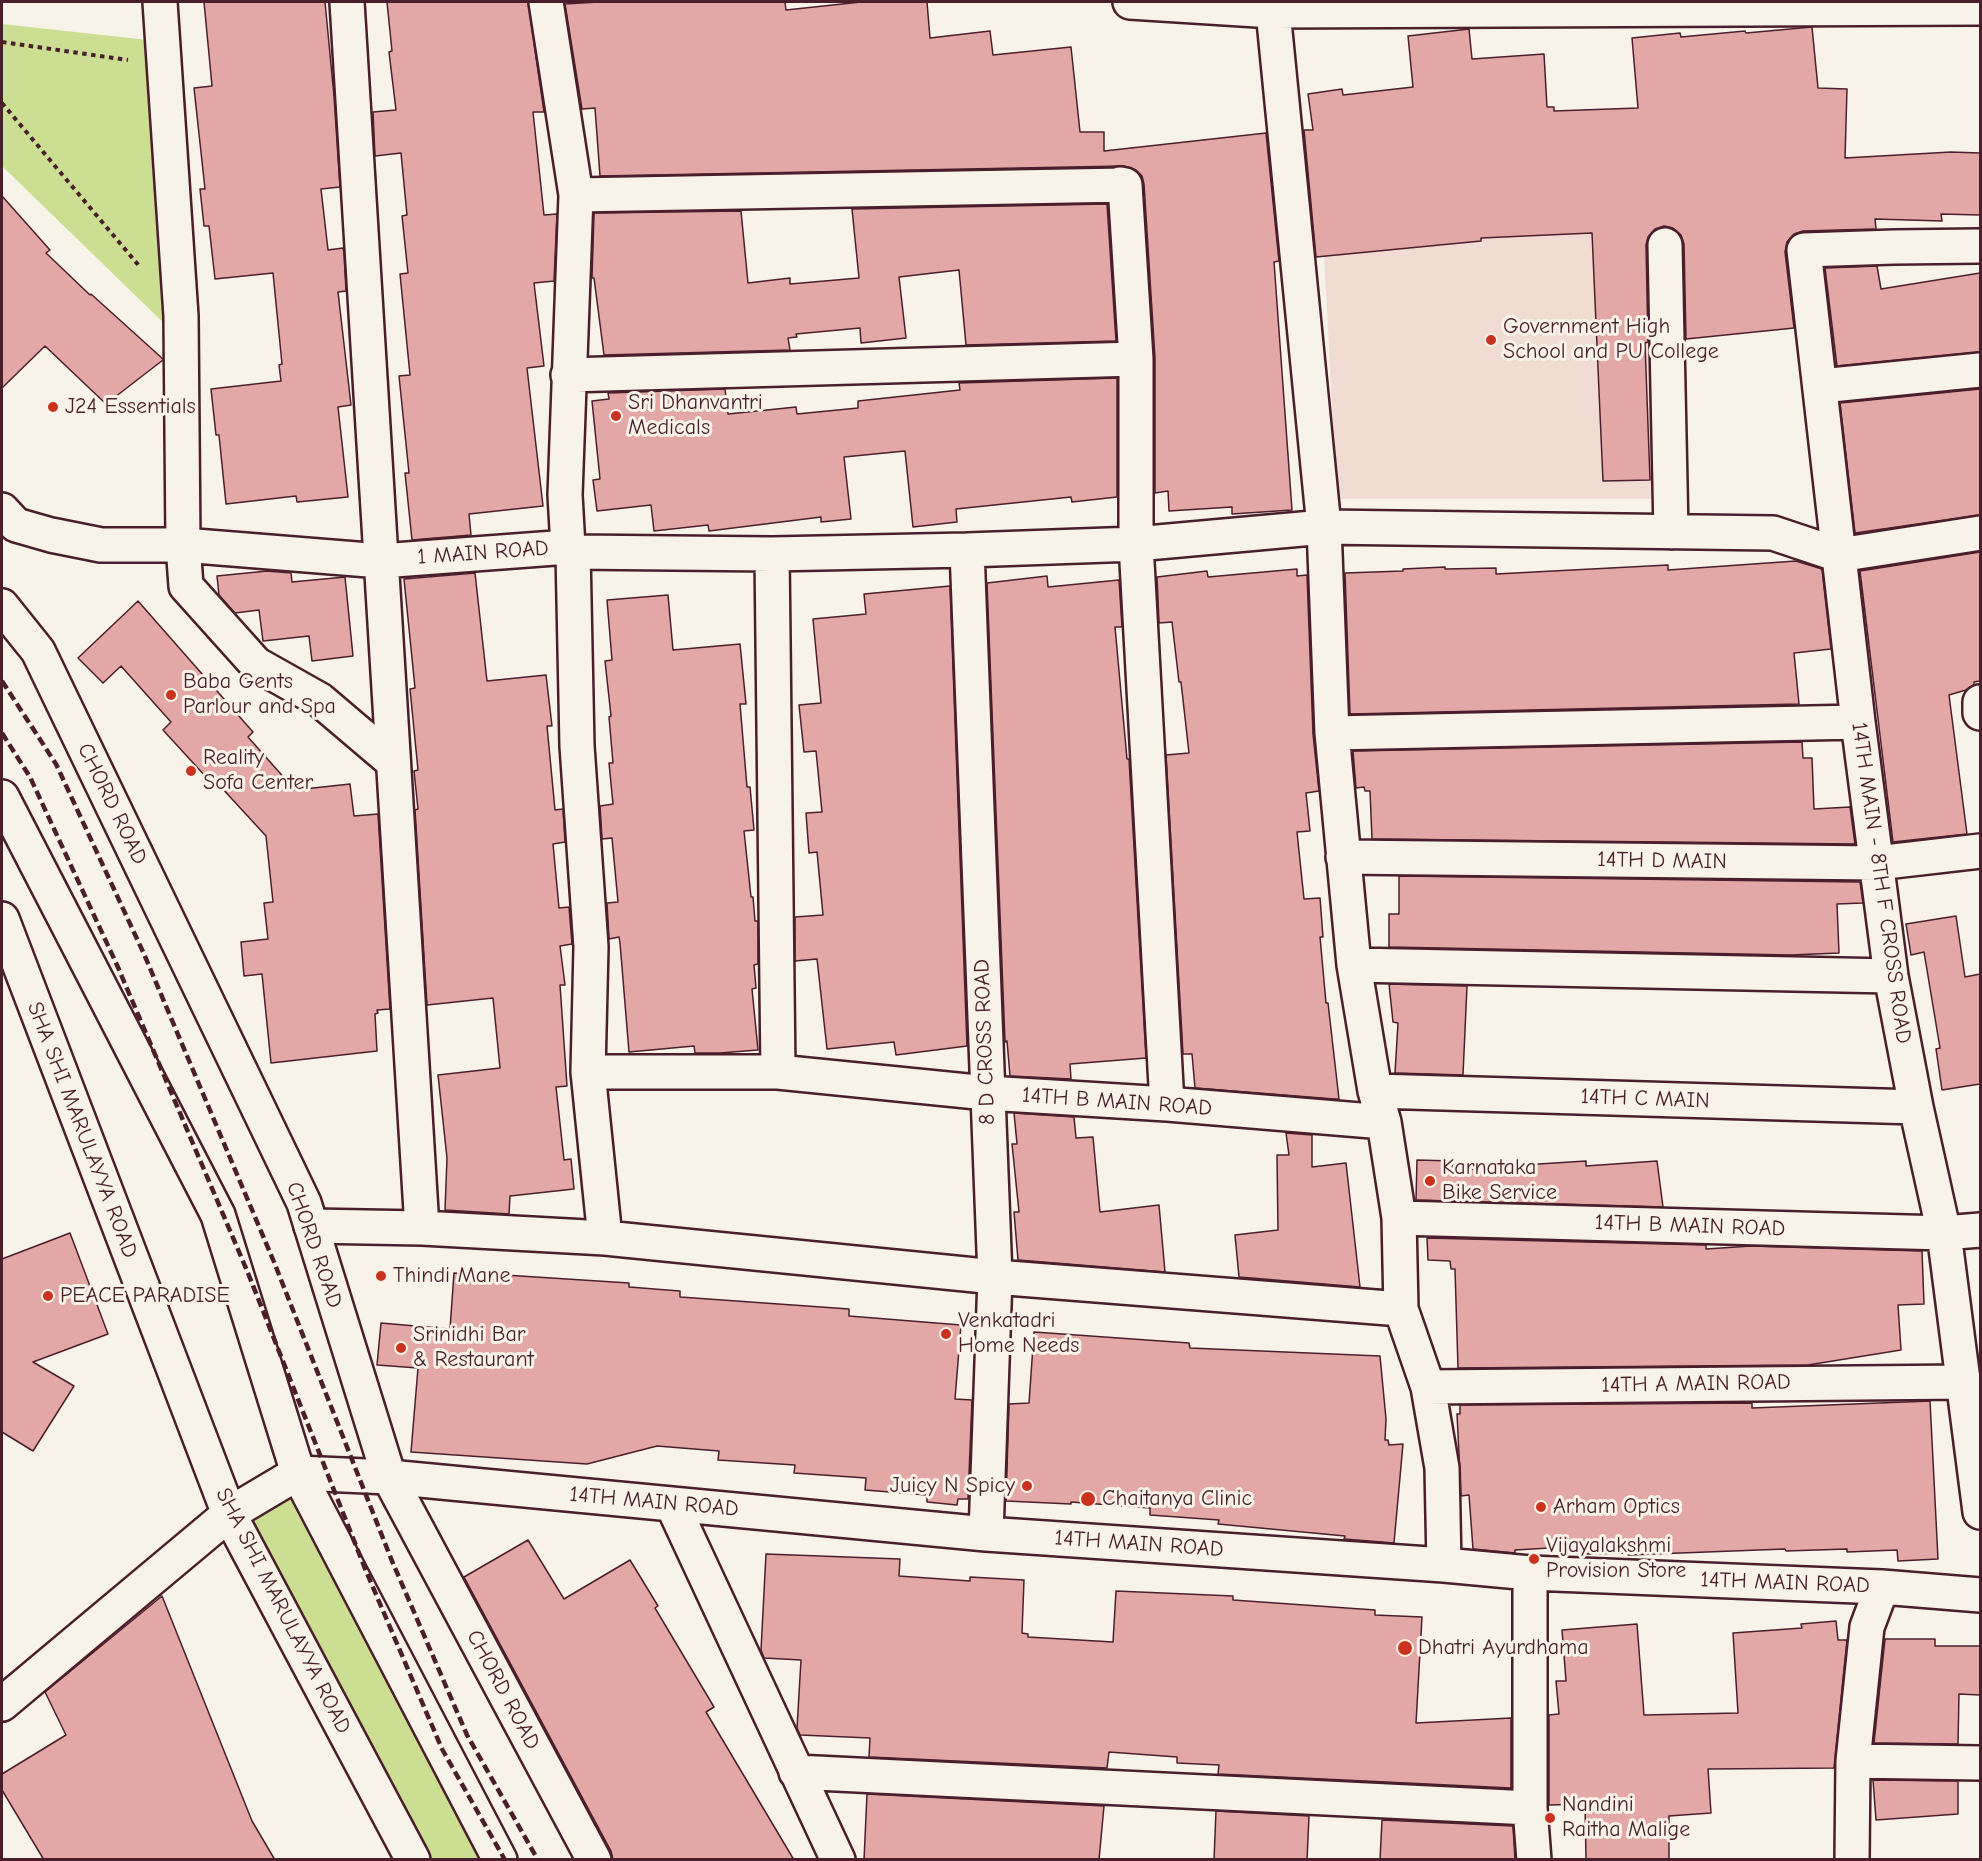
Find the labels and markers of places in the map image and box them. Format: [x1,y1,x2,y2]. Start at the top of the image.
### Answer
place label: Government High School and PU College [1503,314,1719,366]
marker: Government High School and PU College [1484,333,1498,347]
place label: Sri Dhanvantri Medicals [628,390,763,442]
place label: J24 Essentials [65,394,196,420]
marker: J24 Essentials [46,400,60,414]
marker: Sri Dhanvantri Medicals [609,409,623,423]
place label: Baba Gents Parlour and Spa [183,669,336,720]
marker: Baba Gents Parlour and Spa [164,688,178,702]
place label: Reality Sofa Center [203,745,313,796]
marker: Reality Sofa Center [184,764,198,778]
place label: Karnataka Bike Service [1442,1155,1557,1206]
marker: Karnataka Bike Service [1423,1174,1437,1188]
place label: Thindi Mane [393,1263,510,1289]
marker: Thindi Mane [374,1269,388,1283]
place label: PEACE PARADISE [60,1283,230,1309]
marker: PEACE PARADISE [41,1289,55,1303]
place label: Venkatadri Home Needs [958,1308,1079,1360]
place label: Srinidhi Bar & Restaurant [413,1322,534,1374]
marker: Venkatadri Home Needs [939,1327,953,1341]
marker: Srinidhi Bar & Restaurant [394,1341,408,1355]
place label: Juicy N Spicy [890,1473,1015,1499]
marker: Juicy N Spicy [1020,1479,1034,1493]
place label: Chaitanya Clinic [1102,1486,1252,1512]
marker: Chaitanya Clinic [1079,1490,1097,1508]
place label: Arham Optics [1553,1494,1680,1520]
marker: Arham Optics [1534,1500,1548,1514]
place label: Vijayalakshmi Provision Store [1546,1533,1686,1585]
marker: Vijayalakshmi Provision Store [1527,1552,1541,1566]
place label: Dhatri Ayurdhama [1418,1635,1589,1661]
marker: Dhatri Ayurdhama [1396,1639,1414,1657]
place label: Nandini Raitha Malige [1562,1792,1690,1844]
marker: Nandini Raitha Malige [1543,1811,1557,1825]

